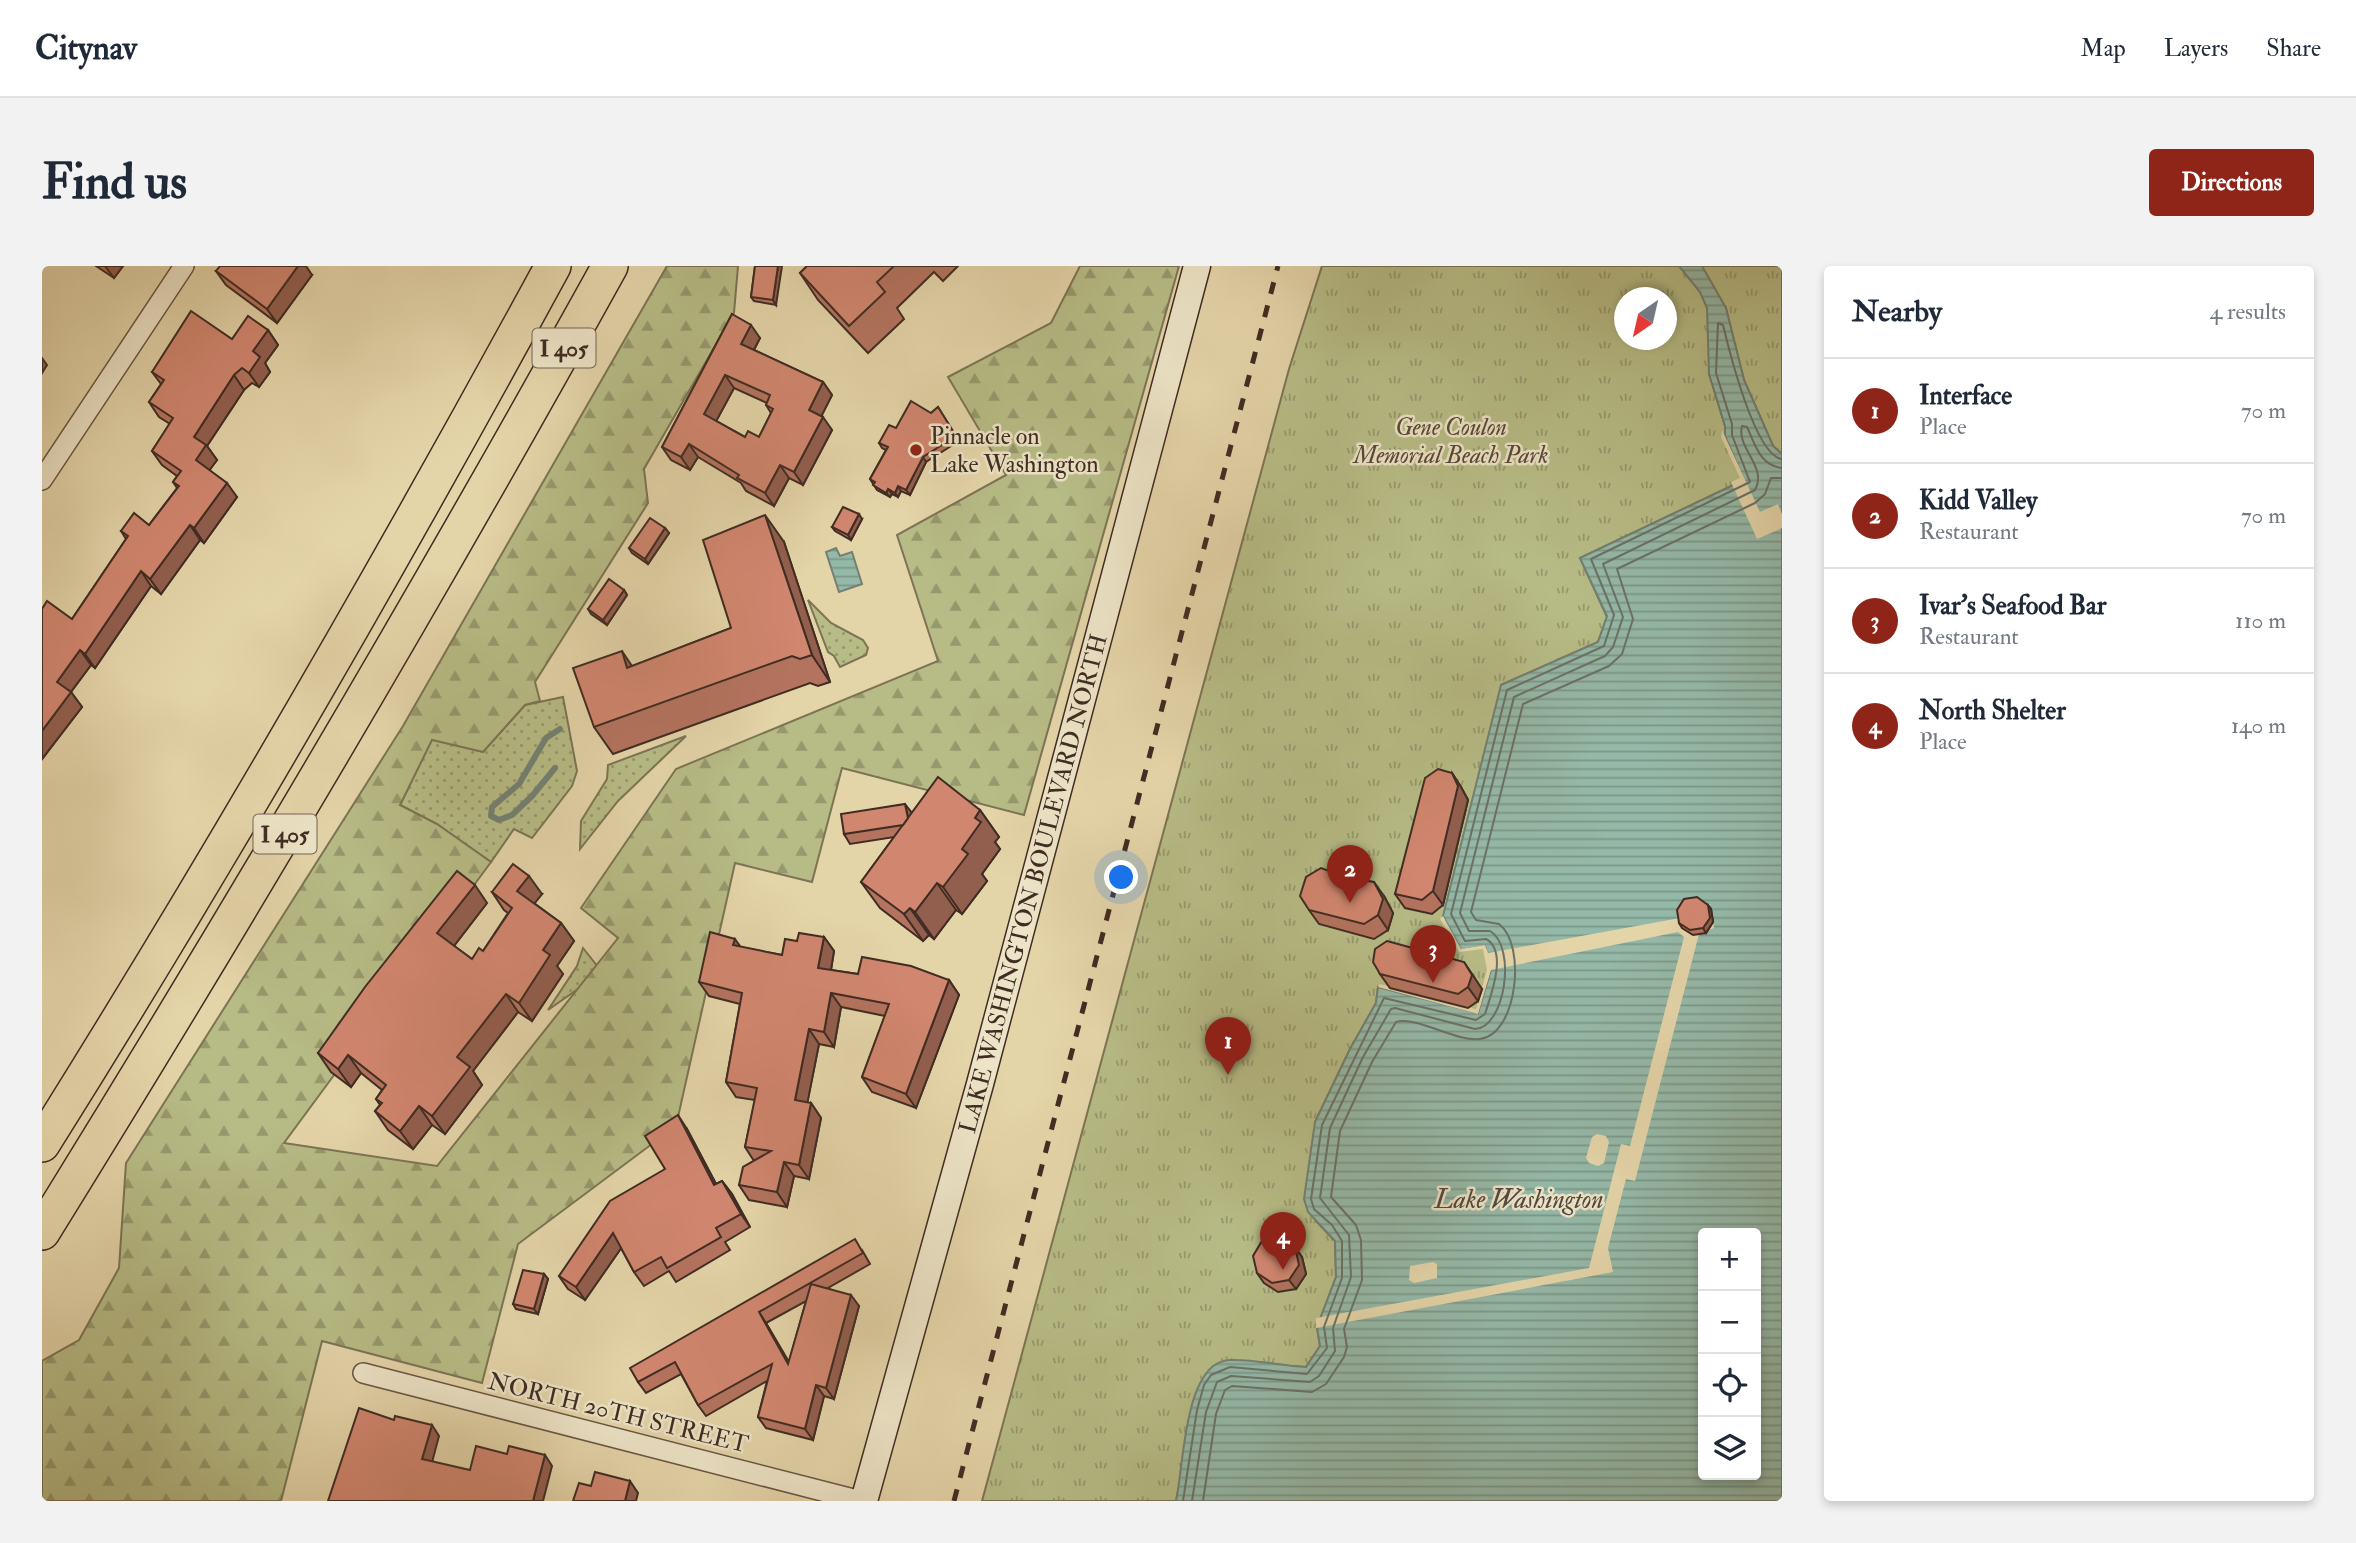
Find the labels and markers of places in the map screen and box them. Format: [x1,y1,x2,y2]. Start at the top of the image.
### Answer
place label: Pinnacle on Lake Washington [930,421,1099,480]
marker: Pinnacle on Lake Washington [908,442,924,458]
pin: 2 [1327,845,1373,903]
pin: 3 [1410,925,1456,983]
pin: 1 [1205,1017,1251,1075]
pin: 4 [1260,1212,1306,1270]

